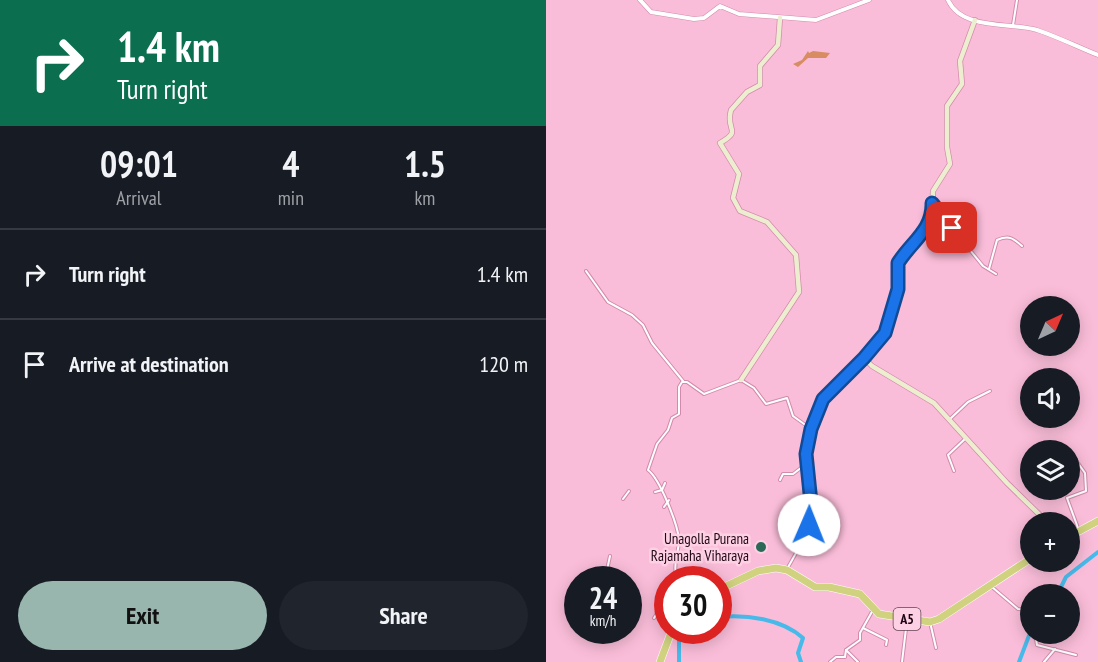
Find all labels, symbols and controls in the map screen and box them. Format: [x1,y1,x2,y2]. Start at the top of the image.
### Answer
text: 1.4 km [117,19,220,74]
icon: right [18,24,96,102]
text: Turn right [117,72,208,106]
text: 09:01 [100,140,178,187]
text: 4 [282,140,299,187]
text: 1.5 [404,140,446,187]
text: Arrival [116,185,162,211]
text: min [278,185,304,211]
text: km [415,185,435,211]
pin [926,202,977,253]
icon: arrive [935,211,968,244]
icon: right [18,258,51,291]
text: Turn right [69,260,146,288]
text: 1.4 km [477,260,528,288]
north arrow [1020,296,1080,356]
map controls [1020,296,1080,644]
icon: arrive [18,348,51,381]
text: Arrive at destination [69,350,229,378]
text: 120 m [479,350,528,378]
button: sound [1020,368,1080,428]
button: layers [1020,440,1080,500]
position arrow [777,493,841,557]
button: + [1020,512,1080,572]
place label: Unagolla Purana Rajamaha Viharaya [651,529,749,565]
marker: Unagolla Purana Rajamaha Viharaya [754,540,768,554]
speed limit sign: 30 [654,566,732,644]
text: 24 [589,578,617,617]
button: Exit [18,581,267,650]
button: Share [279,581,528,650]
button: − [1020,584,1080,644]
road number: A5 [894,608,920,630]
text: km/h [590,611,616,630]

